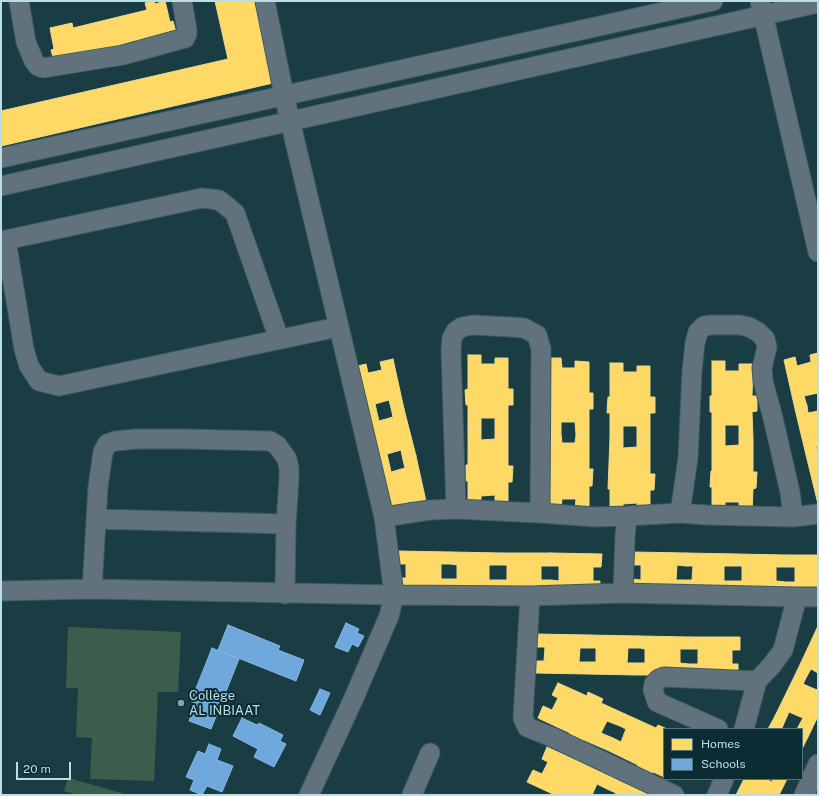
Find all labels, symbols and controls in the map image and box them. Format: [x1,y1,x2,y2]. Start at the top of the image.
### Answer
place label: Collège AL INBIAAT [189,688,260,719]
marker: Collège AL INBIAAT [176,698,186,708]
legend [663,728,803,780]
text: Homes [701,737,740,751]
scale bar [18,754,73,780]
text: Schools [701,757,746,771]
text: 20 m [23,762,51,776]

